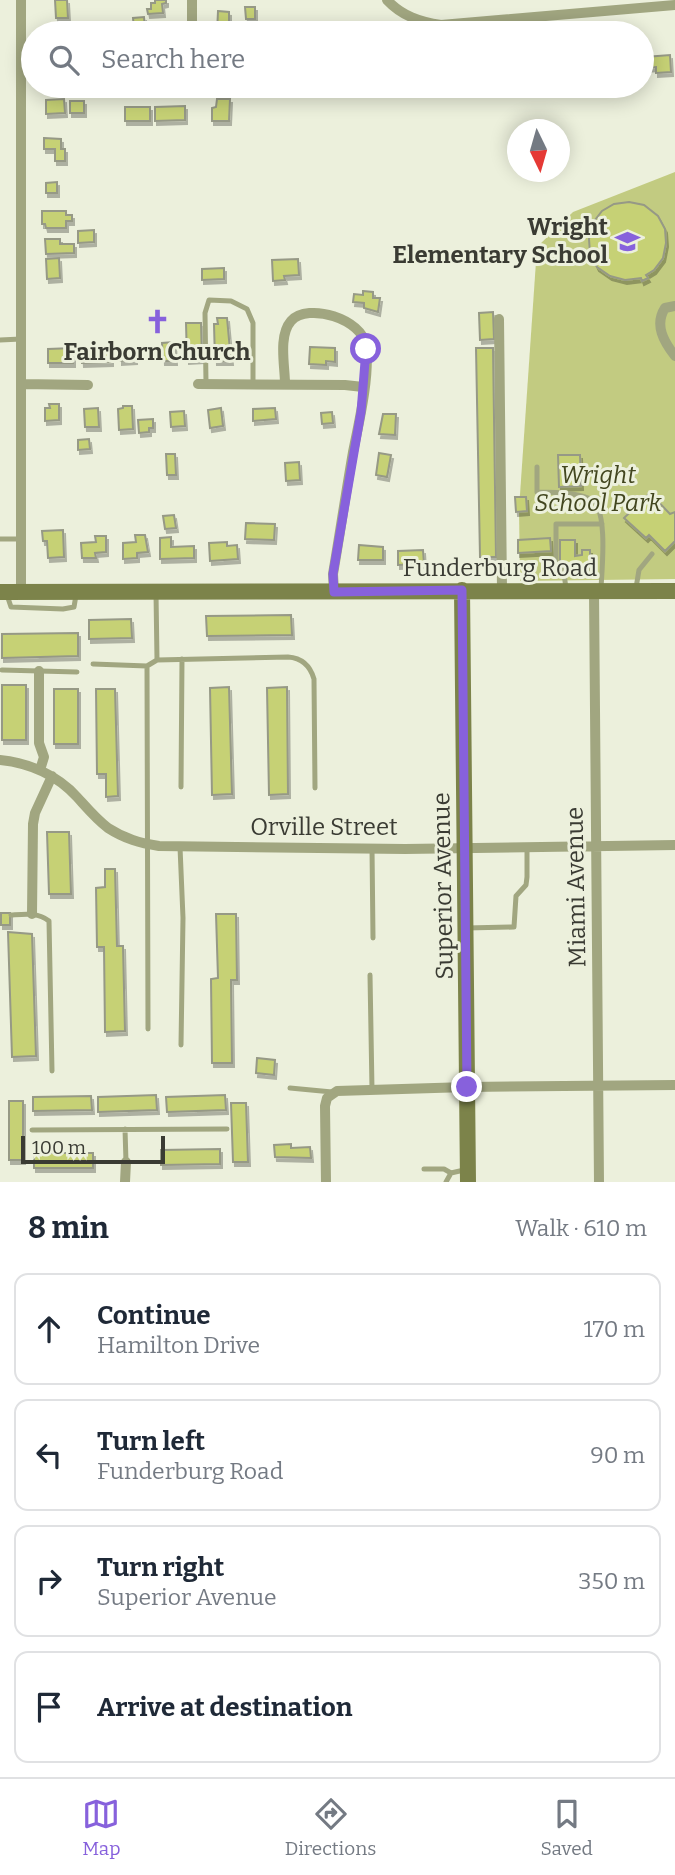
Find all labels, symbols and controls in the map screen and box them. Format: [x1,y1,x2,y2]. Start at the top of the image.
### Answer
search box [21,21,654,98]
icon: search [45,41,83,79]
text: Search here [101,44,245,75]
north arrow [507,119,570,182]
place label: Wright Elementary School [392,213,609,269]
school or university icon: Wright Elementary School [614,227,642,255]
church icon: Fairborn Church [143,307,171,335]
route start [350,333,381,364]
place label: Fairborn Church [63,338,251,366]
park label: Wright School Park [535,461,662,517]
street label: Funderburg Road [403,554,597,582]
street label: Superior Avenue [427,792,459,980]
street label: Miami Avenue [561,806,591,968]
street label: Orville Street [250,813,398,841]
route end [451,1071,482,1102]
scale bar [21,1133,164,1165]
text: 100 m [32,1136,86,1159]
text: 8 min [28,1210,109,1246]
text: Walk · 610 m [515,1214,647,1242]
text: Continue [97,1300,211,1331]
icon: ahead [30,1310,68,1348]
text: 170 m [583,1315,645,1343]
text: Hamilton Drive [97,1331,260,1359]
text: Turn left [97,1426,205,1457]
icon: left [30,1436,68,1474]
text: 90 m [590,1441,645,1469]
text: Funderburg Road [97,1457,283,1485]
text: Turn right [97,1552,224,1583]
icon: right [30,1562,68,1600]
text: 350 m [578,1567,645,1595]
text: Superior Avenue [97,1583,277,1611]
icon: arrive [30,1688,68,1726]
text: Arrive at destination [97,1692,352,1723]
tab: Map [82,1795,121,1860]
tab: Directions [285,1795,376,1860]
tab: Saved [541,1795,593,1860]

